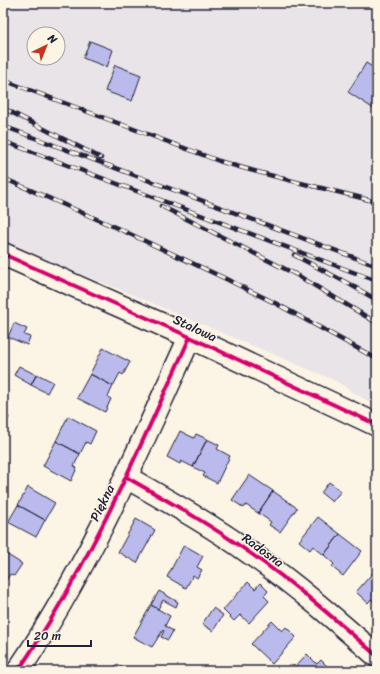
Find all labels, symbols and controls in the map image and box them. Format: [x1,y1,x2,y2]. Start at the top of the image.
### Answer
north arrow [26,26,66,66]
text: N [42,29,62,49]
street label: Stalowa [169,308,221,348]
street label: Piękna [83,480,121,525]
street label: Radosna [237,527,289,574]
scale bar [28,622,91,648]
text: 20 m [34,625,61,647]

